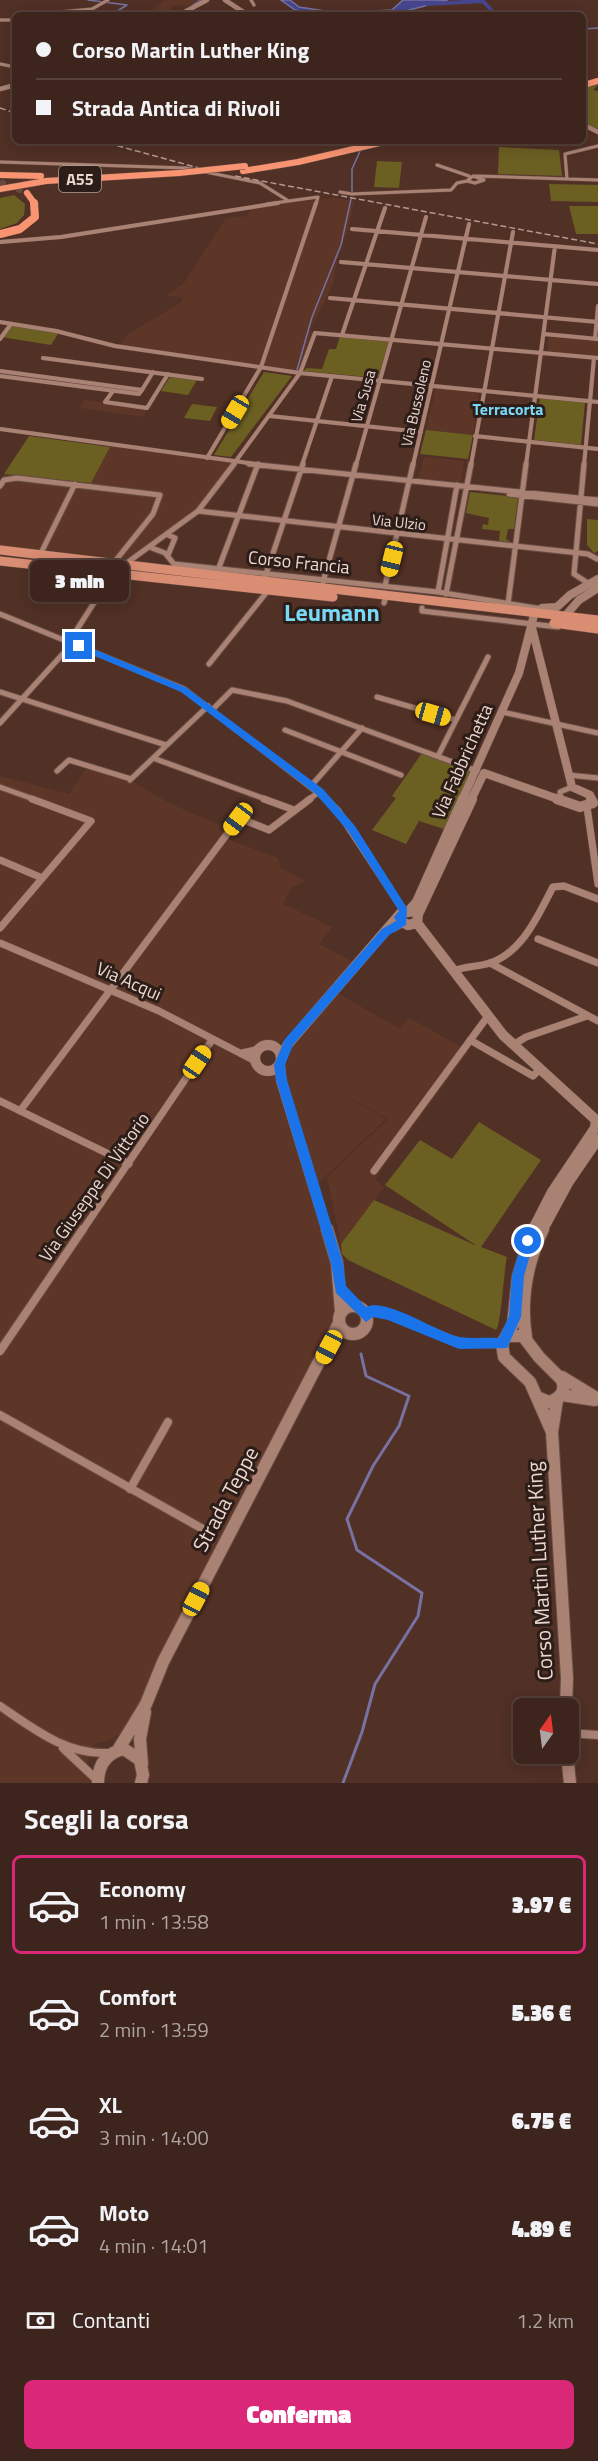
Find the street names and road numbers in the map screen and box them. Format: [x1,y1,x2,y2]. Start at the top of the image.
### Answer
road number: A55 [59,166,101,192]
street label: Via Bussoleno [395,357,437,449]
street label: Via Susa [345,367,382,425]
street label: Via Ulzio [371,508,427,536]
street label: Corso Francia [247,543,351,581]
street label: Via Fabbrichetta [425,700,499,822]
street label: Via Acqui [92,955,166,1007]
street label: Via Giuseppe Di Vittorio [32,1107,156,1267]
street label: Strada Teppe [184,1441,266,1557]
street label: Corso Martin Luther King [517,1461,561,1681]

